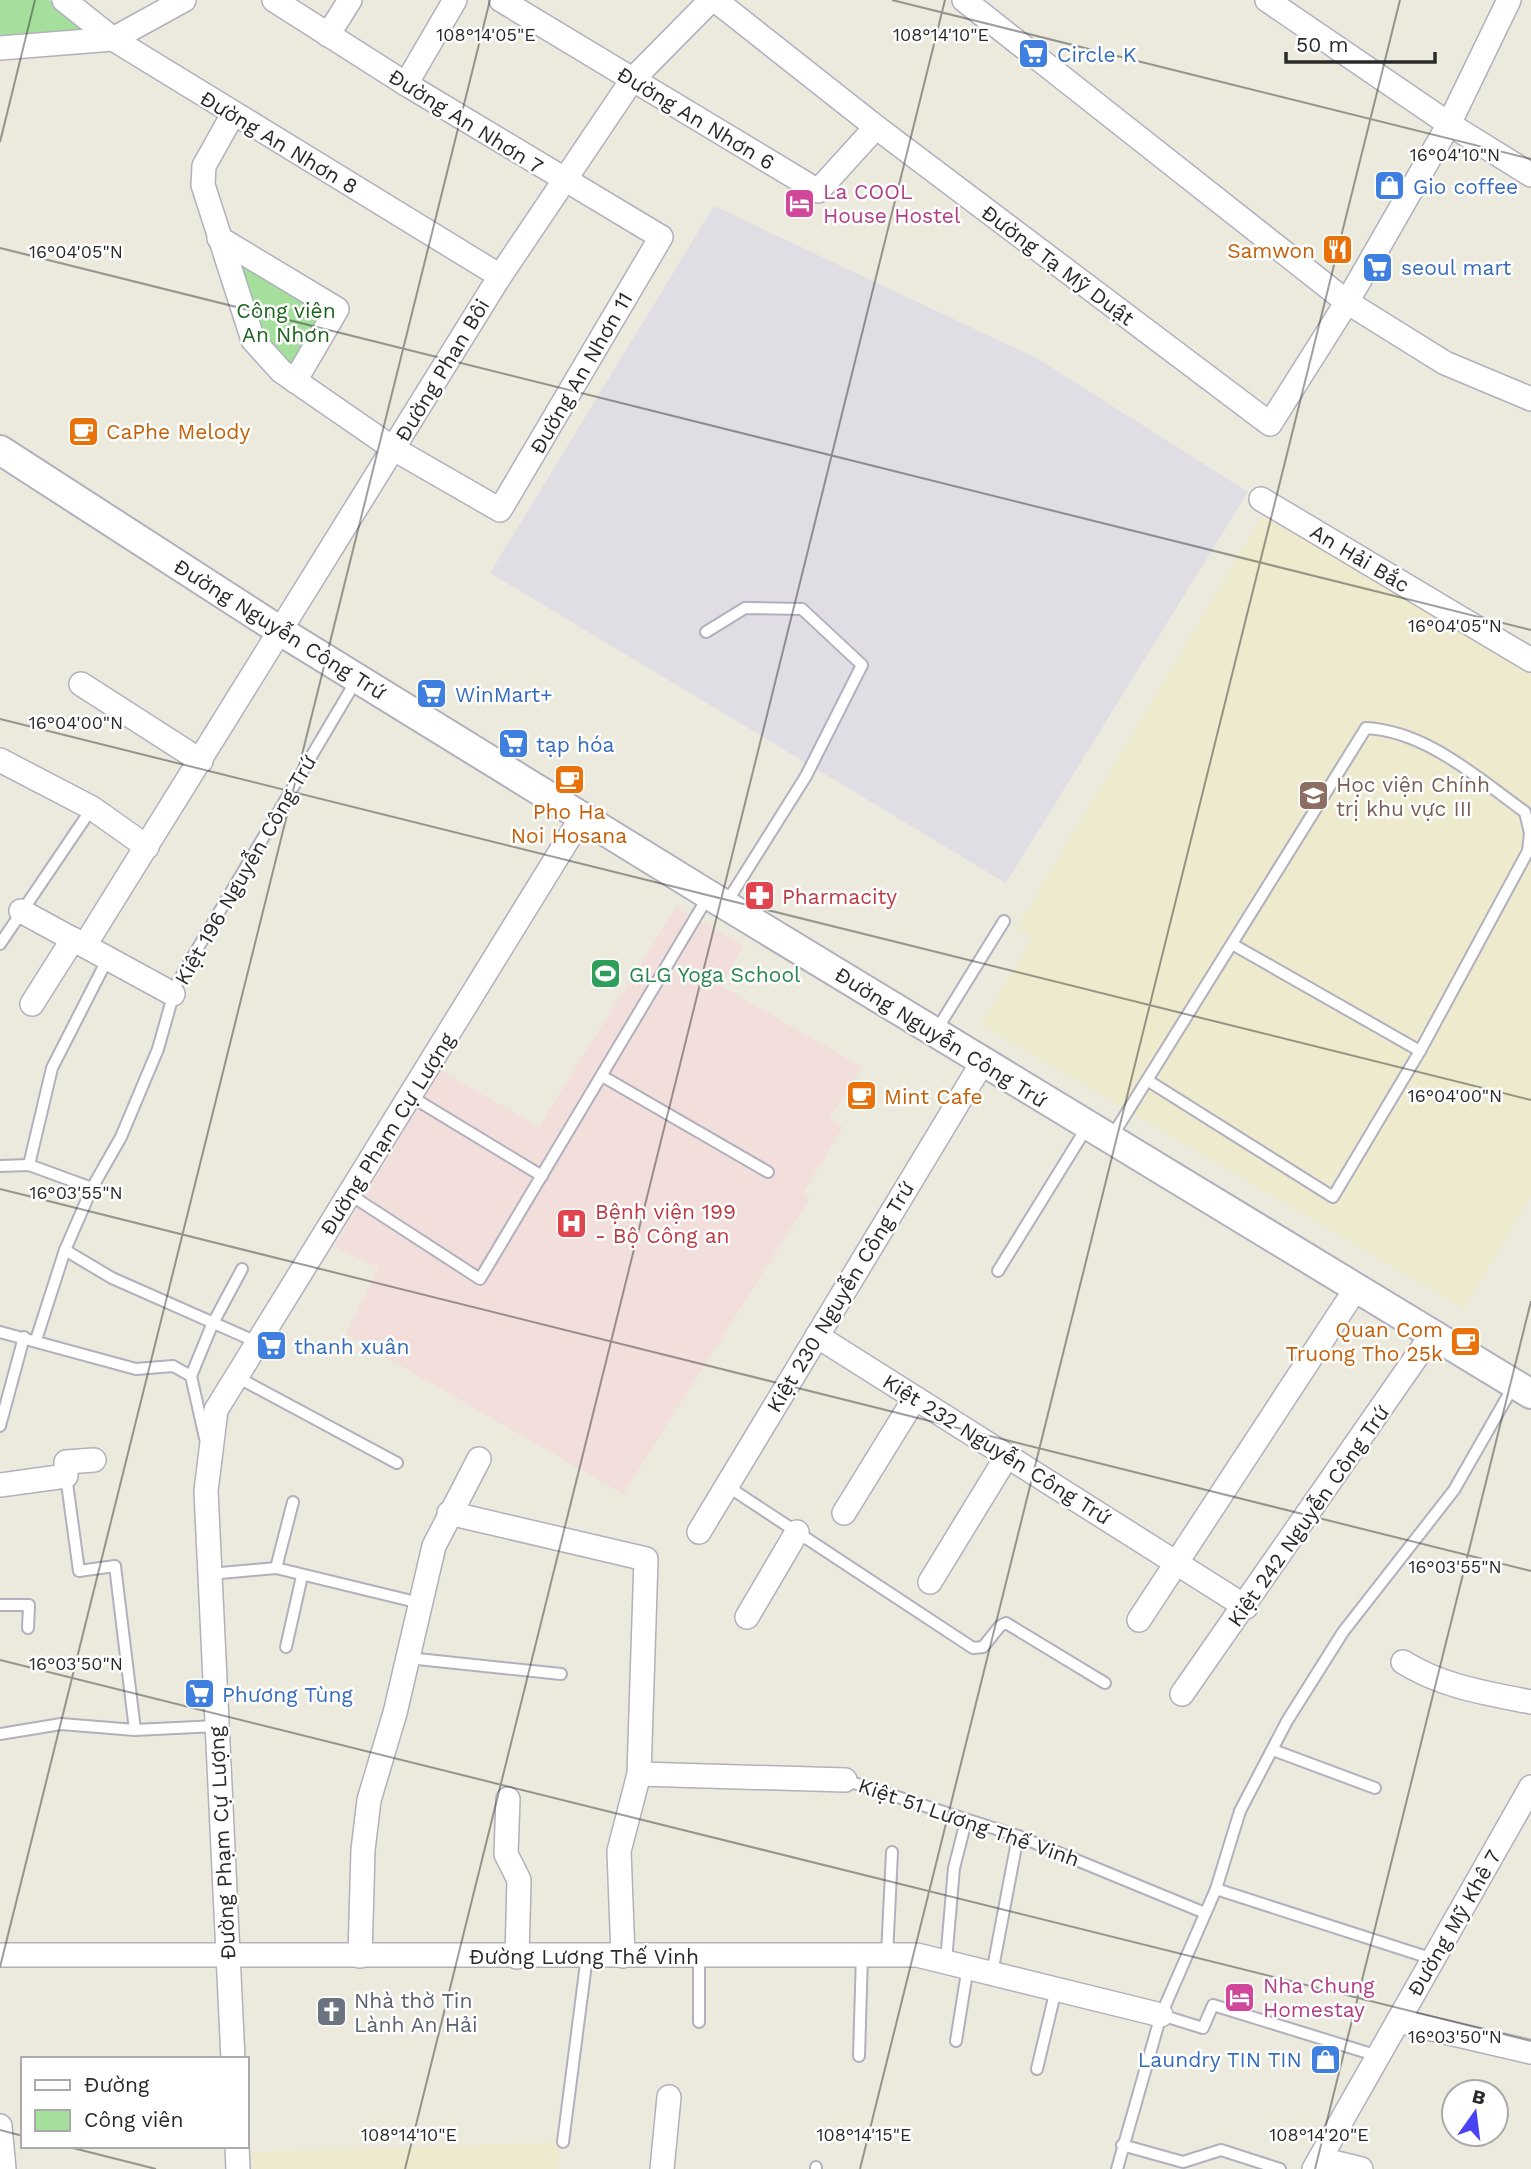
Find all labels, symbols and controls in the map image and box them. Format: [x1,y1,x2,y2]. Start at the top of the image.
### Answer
scale bar [1286,21,1435,65]
text: 108°14'05"E [436,24,536,45]
text: 108°14'10"E [893,24,989,45]
text: 50 m [1296,32,1348,57]
supermarket icon: Circle K [1017,37,1051,71]
place label: Circle K [1057,42,1137,67]
street label: Đường An Nhơn 6 [613,61,779,175]
street label: Đường An Nhơn 7 [384,63,548,179]
street label: Đường An Nhơn 8 [196,85,362,199]
text: 16°04'10"N [1410,144,1500,165]
shop icon: Gio coffee [1373,169,1407,203]
place label: Gio coffee [1413,174,1518,199]
place label: La COOL House Hostel [823,179,961,228]
hotel icon: La COOL House Hostel [783,186,817,220]
street label: Đường Tạ Mỹ Duật [977,199,1139,331]
restaurant icon: Samwon [1321,233,1355,267]
place label: Samwon [1227,238,1315,263]
text: 16°04'05"N [29,241,123,262]
supermarket icon: seoul mart [1361,250,1395,284]
place label: seoul mart [1401,255,1511,280]
street label: Đường An Nhơn 11 [525,288,637,458]
street label: Đường Phan Bôi [390,294,494,446]
park label: Công viên An Nhơn [236,298,336,347]
cafe icon: CaPhe Melody [66,414,100,448]
place label: CaPhe Melody [106,419,250,444]
street label: An Hải Bắc [1306,519,1414,597]
street label: Đường Nguyễn Công Trứ [169,553,392,705]
text: 16°04'05"N [1408,615,1502,636]
supermarket icon: WinMart+ [415,677,449,711]
place label: WinMart+ [455,682,553,707]
text: 16°04'00"N [29,712,123,733]
supermarket icon: tạp hóa [496,727,530,761]
place label: tạp hóa [536,732,615,757]
street label: Kiệt 196 Nguyễn Công Trứ [169,750,322,989]
cafe icon: Pho Ha Noi Hosana [552,762,586,796]
place label: Học viện Chính trị khu vực III [1336,772,1490,821]
school or university icon: Học viện Chính trị khu vực III [1296,779,1330,813]
place label: Pho Ha Noi Hosana [511,799,627,848]
pharmacy icon: Pharmacity [742,879,776,913]
place label: Pharmacity [782,884,897,909]
sports icon: GLG Yoga School [589,957,623,991]
street label: Đường Nguyễn Công Trứ [830,961,1053,1113]
place label: GLG Yoga School [629,962,801,987]
street label: Đường Phạm Cự Lượng [314,1028,460,1240]
cafe icon: Mint Cafe [844,1079,878,1113]
place label: Mint Cafe [884,1084,983,1109]
text: 16°04'00"N [1408,1085,1502,1106]
street label: Kiệt 230 Nguyễn Công Trứ [761,1176,919,1417]
text: 16°03'55"N [29,1182,123,1203]
place label: Bệnh viện 199 - Bộ Công an [595,1199,736,1248]
hospital icon: Bệnh viện 199 - Bộ Công an [555,1206,589,1240]
place label: Quan Com Truong Tho 25k [1285,1317,1443,1366]
cafe icon: Quan Com Truong Tho 25k [1449,1324,1483,1358]
supermarket icon: thanh xuân [254,1329,288,1363]
place label: thanh xuân [294,1334,409,1359]
street label: Kiệt 232 Nguyễn Công Trứ [878,1368,1116,1530]
street label: Kiệt 242 Nguyễn Công Trứ [1222,1400,1395,1631]
text: 16°03'55"N [1408,1556,1502,1577]
text: 16°03'50"N [29,1653,123,1674]
supermarket icon: Phương Tùng [182,1677,216,1711]
place label: Phương Tùng [222,1682,353,1707]
street label: Đường Phạm Cự Lượng [203,1725,241,1960]
street label: Kiệt 51 Lương Thế Vinh [855,1772,1083,1872]
street label: Đường Mỹ Khê 7 [1402,1845,1506,2001]
street label: Đường Lương Thế Vinh [469,1944,699,1969]
place label: Nha Chung Homestay [1263,1973,1375,2022]
hotel icon: Nha Chung Homestay [1223,1980,1257,2014]
place label: Nhà thờ Tin Lành An Hải [354,1988,478,2037]
church icon: Nhà thờ Tin Lành An Hải [314,1995,348,2029]
text: 16°03'50"N [1408,2026,1502,2047]
shop icon: Laundry TIN TIN [1308,2042,1342,2076]
place label: Laundry TIN TIN [1138,2047,1302,2072]
legend [21,2057,248,2148]
text: Đường [84,2072,150,2097]
north arrow [1440,2078,1510,2148]
text: B [1470,2084,1488,2110]
text: Công viên [84,2107,183,2132]
text: 108°14'10"E [361,2124,457,2145]
text: 108°14'15"E [816,2124,912,2145]
text: 108°14'20"E [1269,2124,1369,2145]

